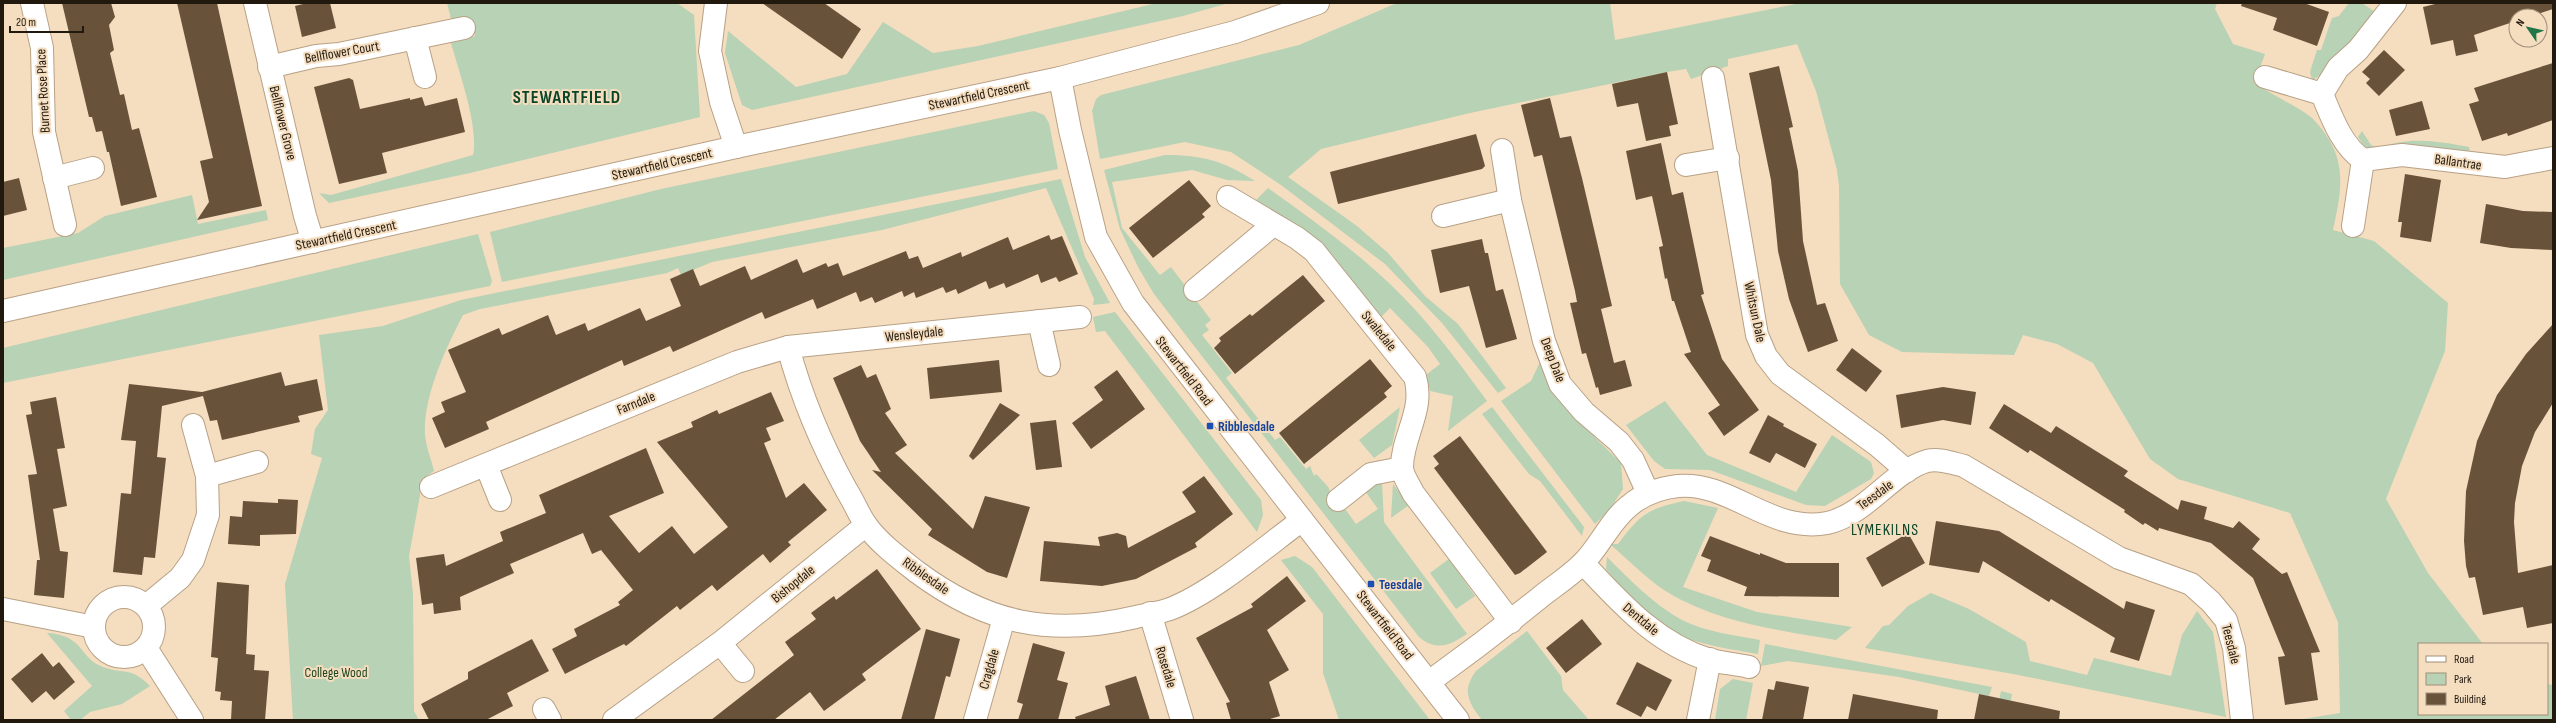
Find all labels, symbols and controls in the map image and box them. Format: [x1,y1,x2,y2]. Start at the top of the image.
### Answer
scale bar [10,8,83,34]
north arrow [2508,8,2548,48]
text: 20 m [16,15,36,30]
text: N [2513,17,2527,29]
street label: Bellflower Court [303,37,381,67]
street label: Burnet Rose Place [32,48,54,134]
street label: Stewartfield Crescent [927,76,1031,114]
street label: Bellflower Grove [266,84,300,162]
district label: STEWARTFIELD [513,87,621,108]
street label: Stewartfield Crescent [610,144,714,184]
street label: Ballantrae [2433,150,2483,174]
street label: Stewartfield Crescent [294,216,398,254]
street label: Whitsun Dale [1740,280,1770,344]
street label: Swaledale [1358,307,1400,355]
street label: Wensleydale [884,322,944,346]
street label: Stewartfield Road [1152,333,1216,409]
street label: Deep Dale [1537,335,1569,385]
street label: Farndale [614,388,658,418]
place label: Ribblesdale [1218,418,1275,435]
marker: Ribblesdale [1205,421,1215,431]
street label: Teesdale [1854,476,1896,514]
district label: LYMEKILNS [1851,521,1919,540]
street label: Ribblesdale [899,554,953,598]
street label: Bishopdale [768,561,818,607]
place label: Teesdale [1379,576,1422,593]
marker: Teesdale [1366,579,1376,589]
street label: Stewartfield Road [1353,587,1417,663]
street label: Dentdale [1619,599,1663,639]
street label: Teesdale [2218,622,2244,666]
legend [2418,643,2548,715]
street label: Rosedale [1152,644,1180,690]
street label: Cragdale [975,647,1003,691]
text: Road [2454,652,2474,667]
park label: College Wood [304,664,368,681]
text: Park [2454,672,2472,687]
text: Building [2454,692,2486,707]

